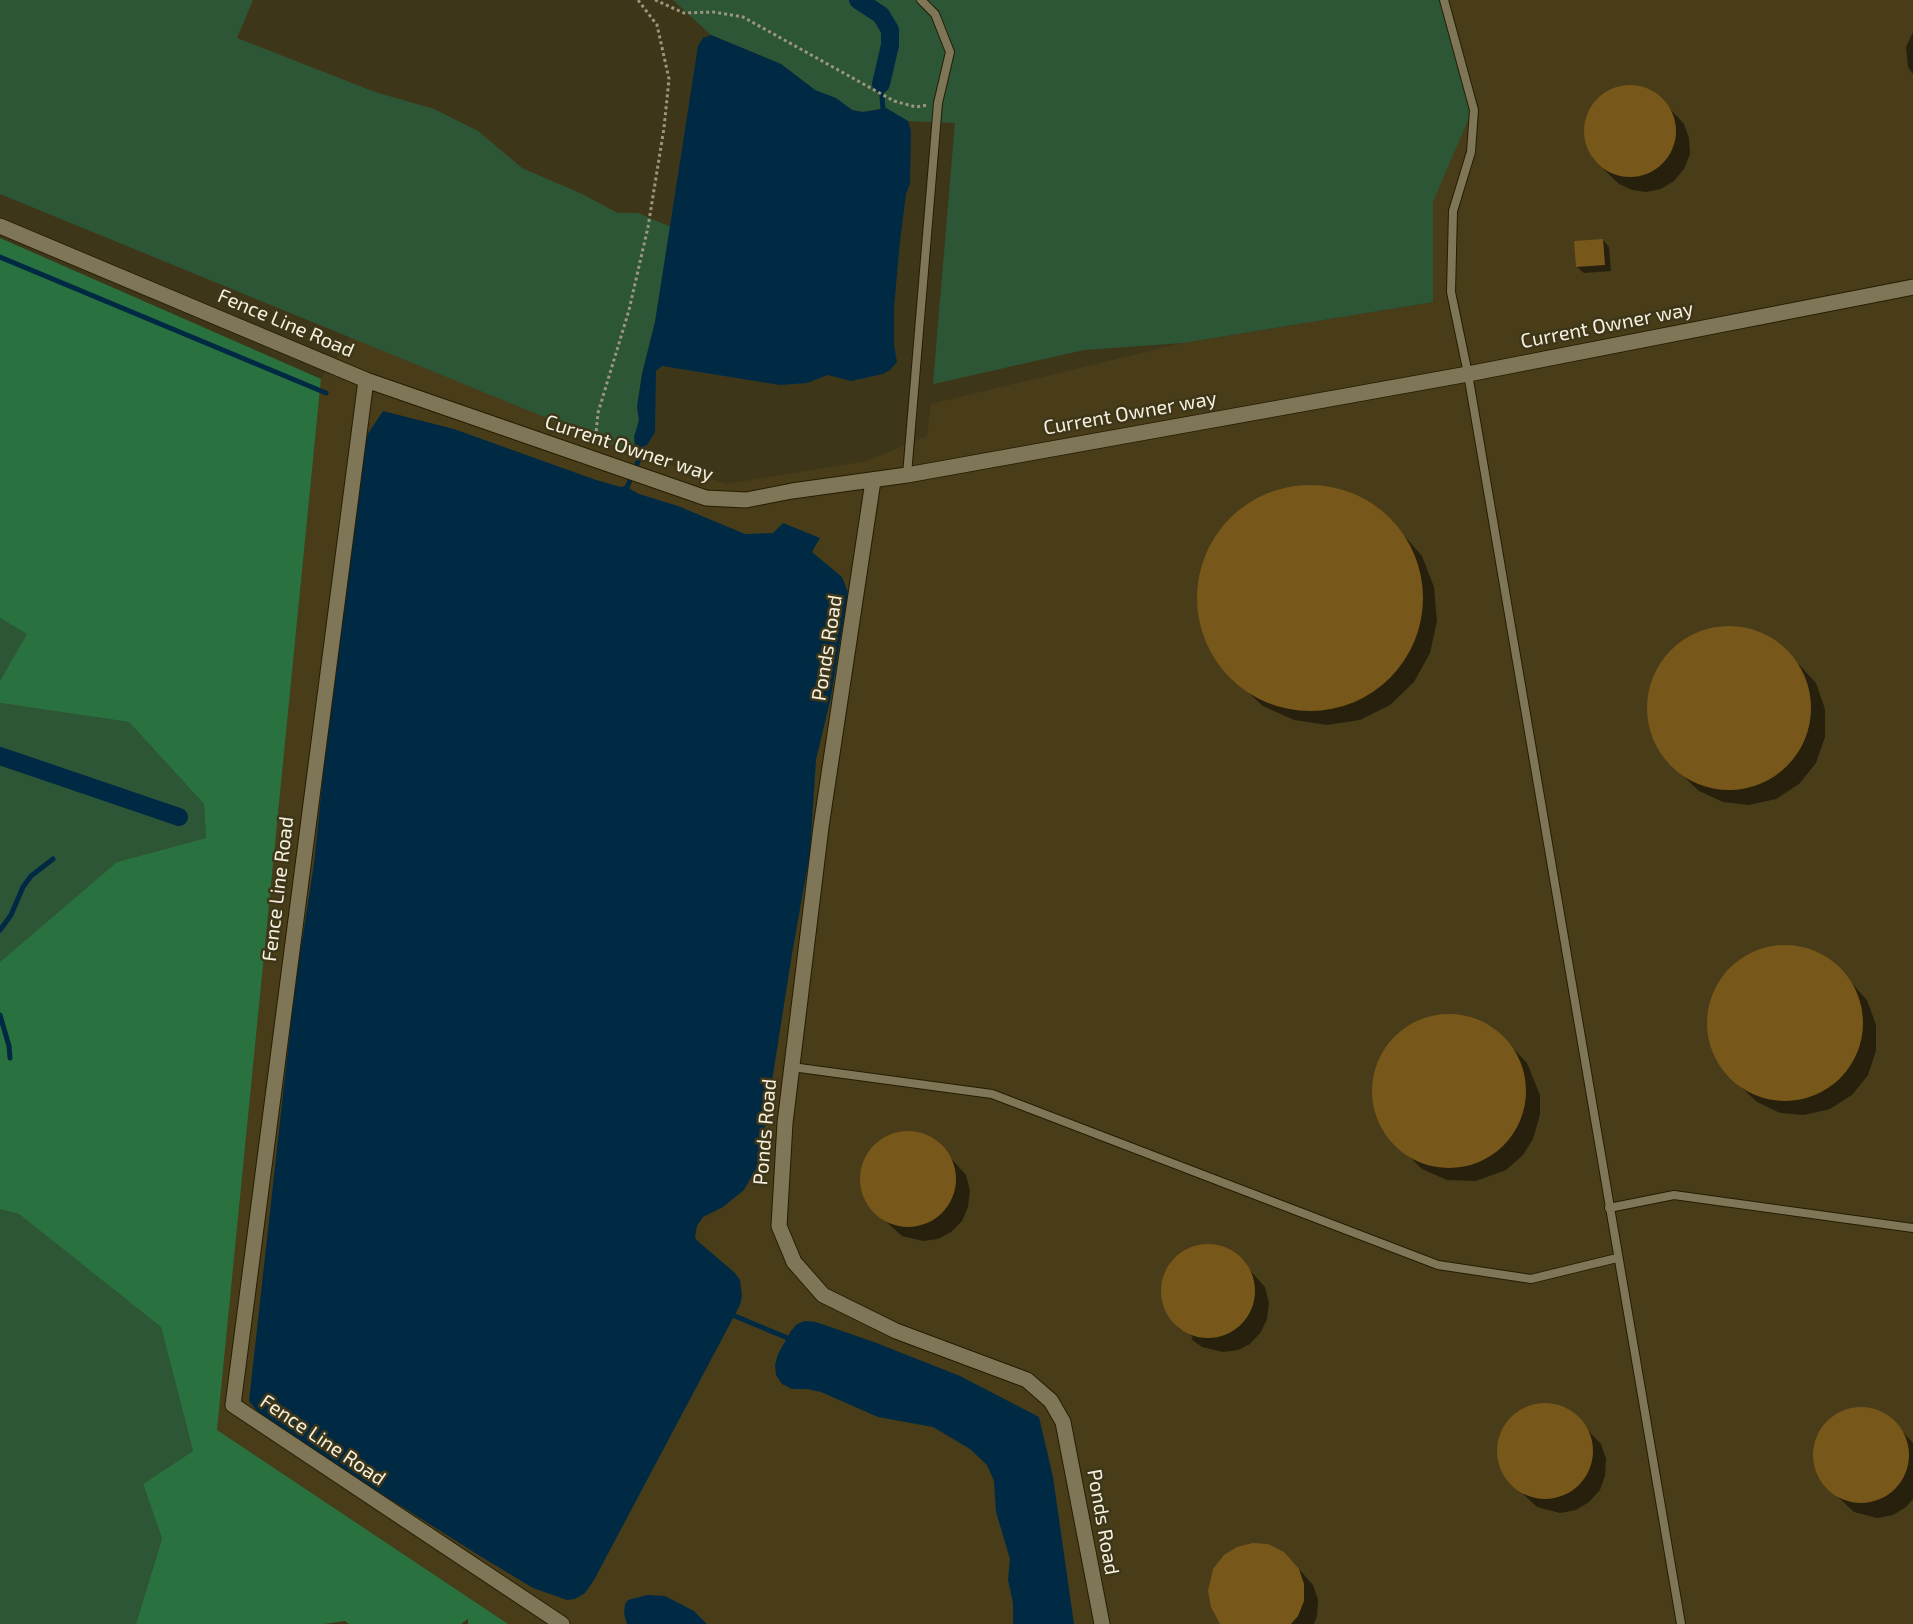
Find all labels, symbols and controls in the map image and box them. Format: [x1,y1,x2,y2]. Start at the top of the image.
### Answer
street label: Fence Line Road [214,283,358,363]
street label: Current Owner way [1518,296,1696,354]
street label: Current Owner way [1041,386,1219,440]
street label: Current Owner way [542,409,716,487]
street label: Ponds Road [807,593,847,703]
street label: Fence Line Road [257,815,299,963]
street label: Ponds Road [748,1078,782,1186]
street label: Fence Line Road [256,1389,390,1491]
street label: Ponds Road [1082,1467,1124,1577]

